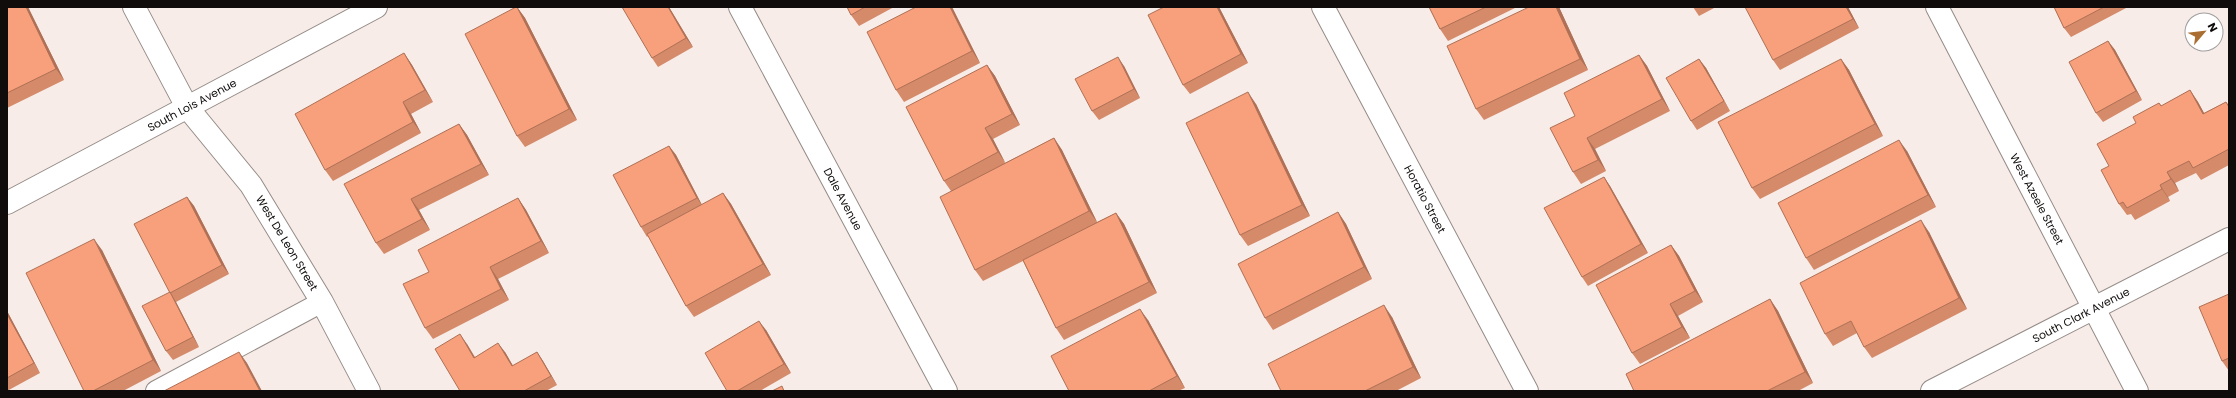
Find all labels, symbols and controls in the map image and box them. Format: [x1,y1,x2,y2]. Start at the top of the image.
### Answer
north arrow [2184,12,2224,52]
text: N [2204,20,2222,35]
street label: South Lois Avenue [145,75,240,135]
street label: West Azeele Street [2006,151,2068,247]
street label: Horatio Street [1400,162,1450,236]
street label: Dale Avenue [820,165,866,233]
street label: West De Leon Street [252,192,322,294]
street label: South Clark Avenue [2030,283,2133,346]

